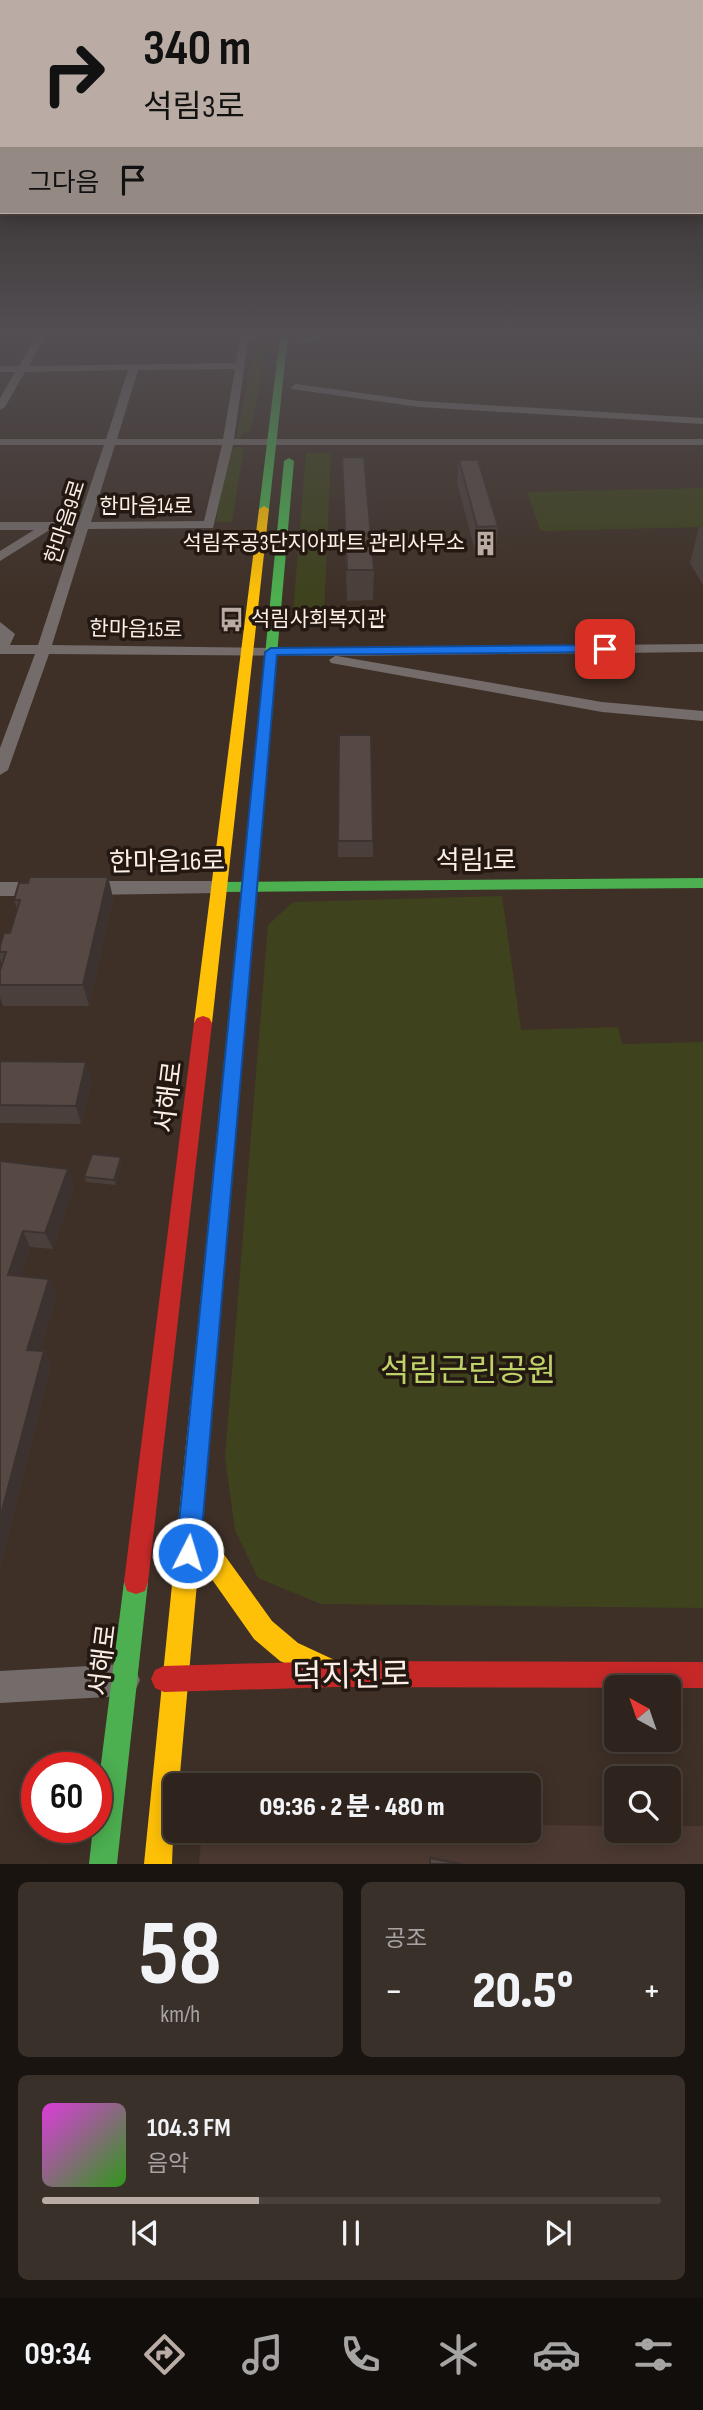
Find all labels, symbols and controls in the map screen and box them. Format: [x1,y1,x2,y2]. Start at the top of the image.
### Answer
text: 340 m [143,20,251,79]
icon: right [28,28,119,119]
text: 석림3로 [143,88,245,127]
icon: arrive [114,161,152,199]
text: 그다음 [28,168,100,199]
street label: 한마음9로 [40,477,91,567]
street label: 한마음14로 [99,494,193,519]
building icon: 석림주공3단지아파트 관리사무소 [471,529,499,557]
place label: 석림주공3단지아파트 관리사무소 [182,531,465,556]
bus stop icon: 석림사회복지관 [217,605,245,633]
place label: 석림사회복지관 [251,607,386,632]
street label: 한마음15로 [89,616,183,643]
pin [575,619,635,679]
icon: arrive [586,630,624,668]
street label: 한마음16로 [109,846,225,879]
street label: 석림1로 [436,846,516,877]
street label: 서해로 [150,1060,189,1135]
park label: 석림근린공원 [380,1352,556,1391]
position arrow [151,1516,225,1590]
street label: 서해로 [84,1623,123,1698]
street label: 덕지천로 [292,1656,410,1697]
north arrow [604,1675,681,1752]
map controls [604,1675,681,1843]
speed limit sign: 60 [21,1752,112,1843]
button: search [604,1766,681,1843]
text: 09:36 · 2 분 · 480 m [260,1792,444,1823]
text: 58 [139,1901,222,2010]
text: 공조 [385,1925,427,1953]
text: 20.5° [472,1960,573,2023]
text: − [385,1969,403,2014]
text: + [642,1969,661,2014]
text: km/h [160,2001,200,2029]
text: 104.3 FM [147,2113,231,2144]
text: 음악 [147,2150,189,2178]
icon: previous [126,2214,164,2252]
icon: pause [332,2214,370,2252]
icon: next [539,2214,577,2252]
icon: directions [140,2330,189,2379]
icon: music [238,2330,287,2379]
icon: phone [336,2330,385,2379]
icon: climate [434,2330,483,2379]
icon: car [532,2330,581,2379]
icon: filters [629,2330,678,2379]
text: 09:34 [24,2335,91,2374]

